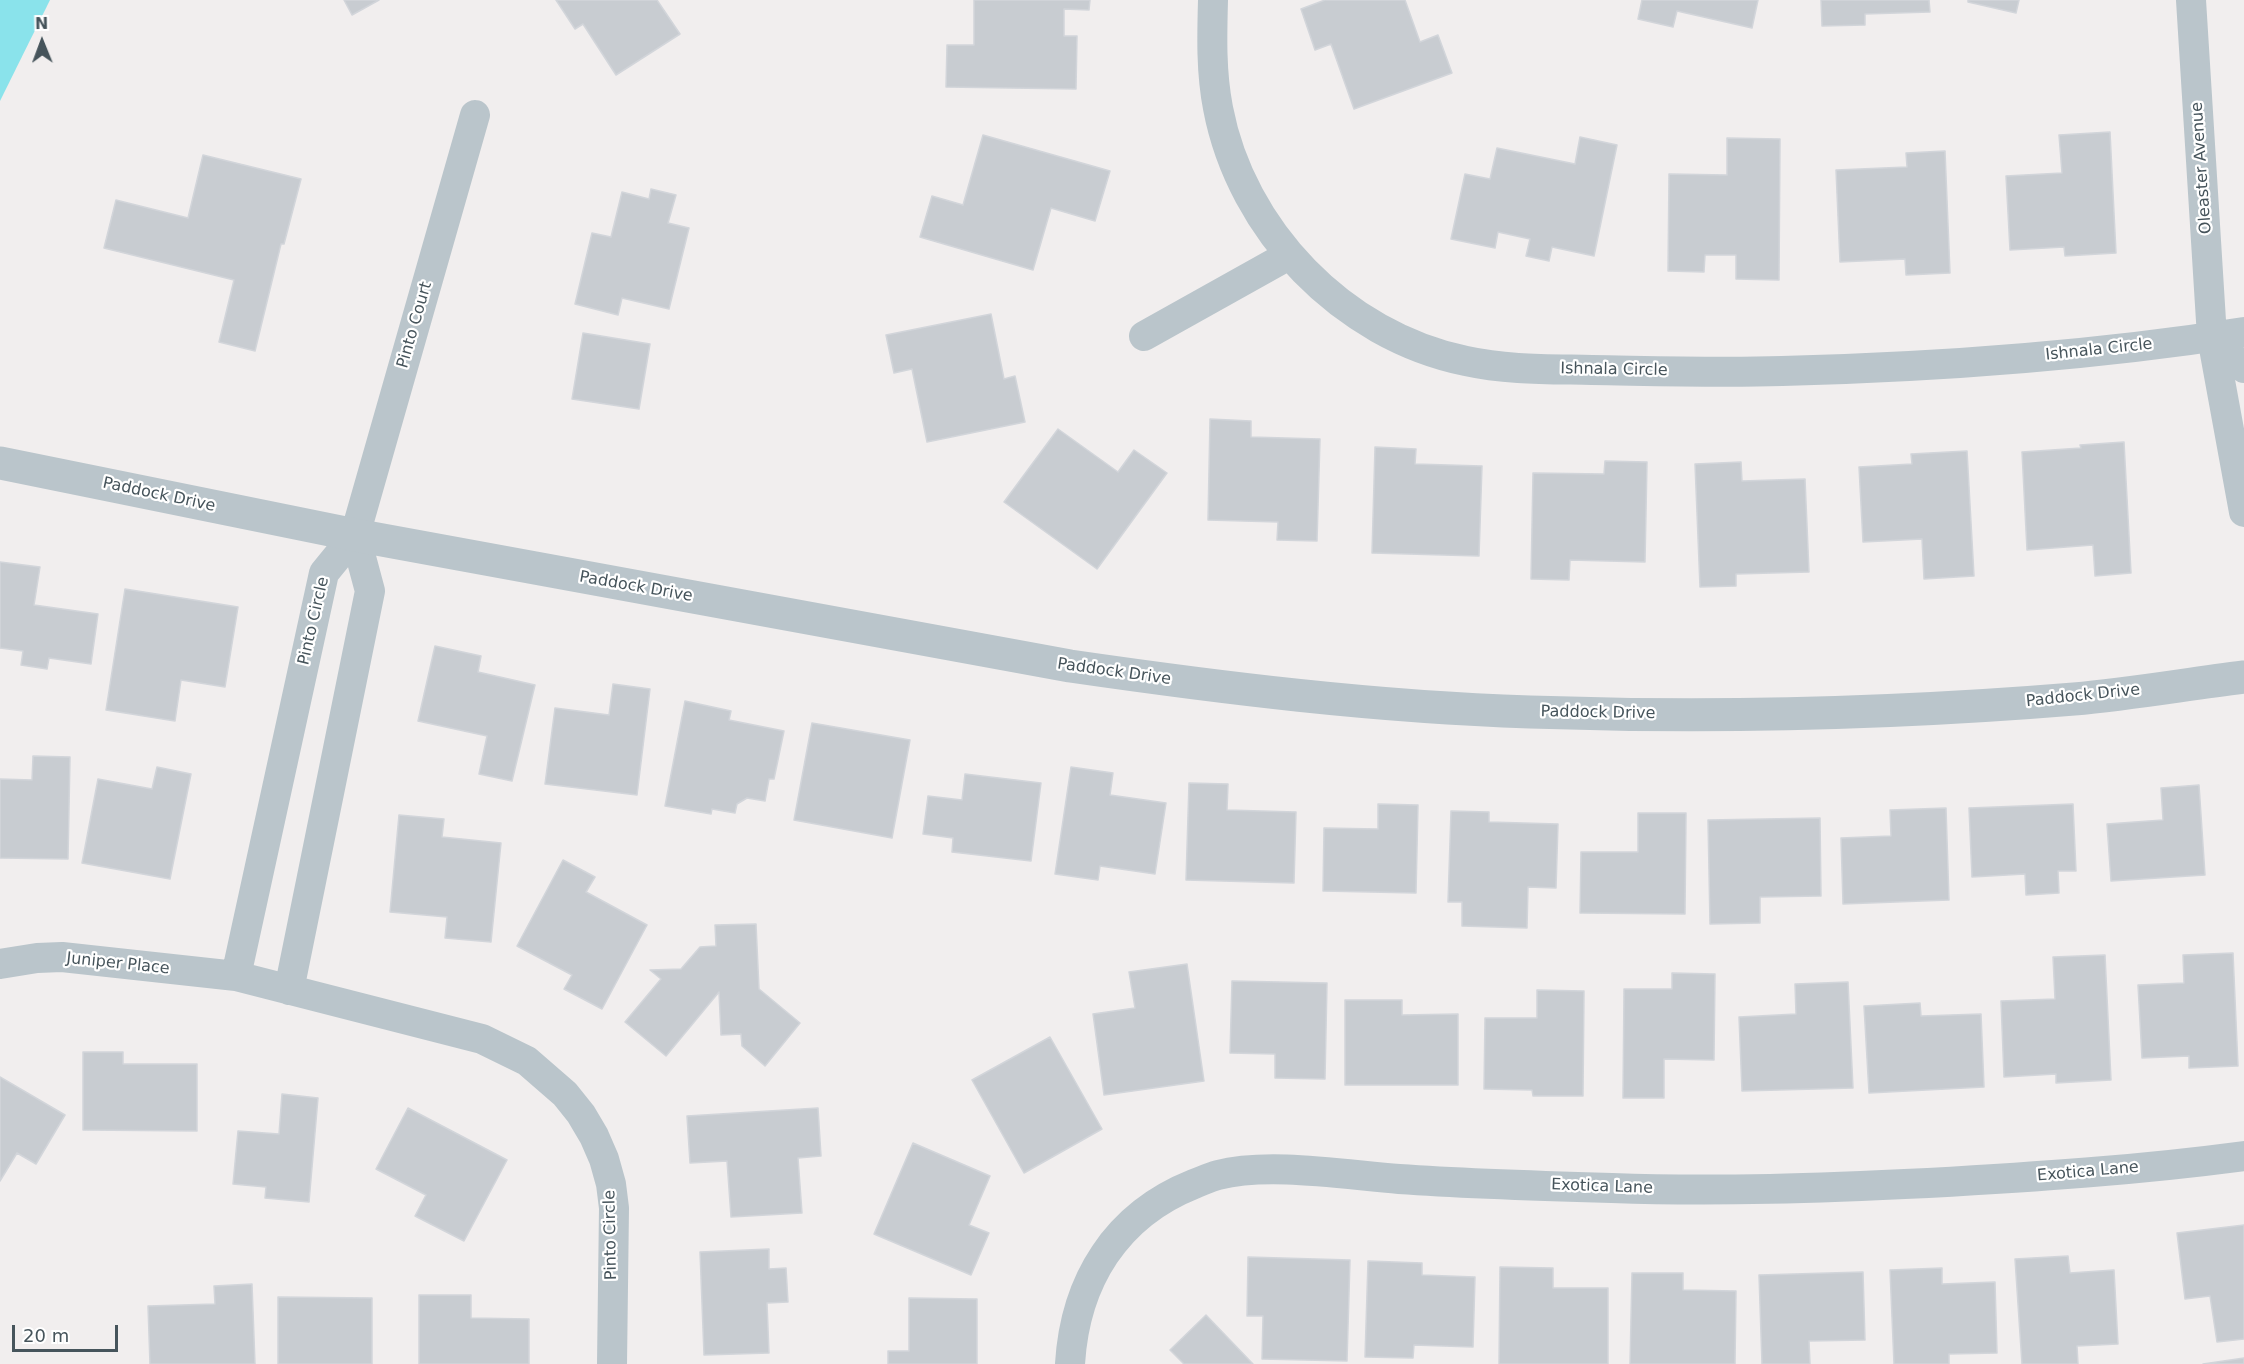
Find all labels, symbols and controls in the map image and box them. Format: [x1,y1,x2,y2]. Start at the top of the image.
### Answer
north arrow [12,12,72,72]
text: N [35,14,49,33]
street label: Oleaster Avenue [2188,101,2216,235]
street label: Pinto Court [394,280,436,370]
street label: Ishnala Circle [2045,335,2153,365]
street label: Ishnala Circle [1560,359,1668,381]
street label: Paddock Drive [101,474,217,516]
street label: Paddock Drive [578,568,694,606]
street label: Pinto Circle [295,575,333,667]
street label: Paddock Drive [1056,655,1172,689]
street label: Paddock Drive [2025,680,2141,712]
street label: Paddock Drive [1541,702,1655,724]
street label: Juniper Place [65,949,171,979]
street label: Exotica Lane [2036,1158,2140,1186]
street label: Exotica Lane [1551,1176,1653,1198]
street label: Pinto Circle [601,1190,621,1280]
scale bar [15,1313,122,1351]
text: 20 m [23,1325,69,1346]

